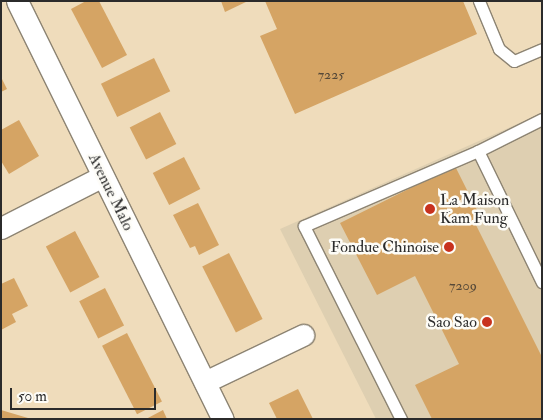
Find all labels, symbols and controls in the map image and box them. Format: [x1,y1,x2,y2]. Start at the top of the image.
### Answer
house number: 7225 [318,67,344,83]
street label: Avenue Malo [84,150,138,234]
place label: La Maison Kam Fung [440,190,509,228]
marker: La Maison Kam Fung [424,203,436,215]
place label: Fondue Chinoise [331,237,439,257]
marker: Fondue Chinoise [443,241,455,253]
house number: 7209 [449,278,477,294]
place label: Sao Sao [427,312,477,332]
marker: Sao Sao [481,316,493,328]
scale bar [12,378,159,410]
text: 50 m [18,387,47,406]

